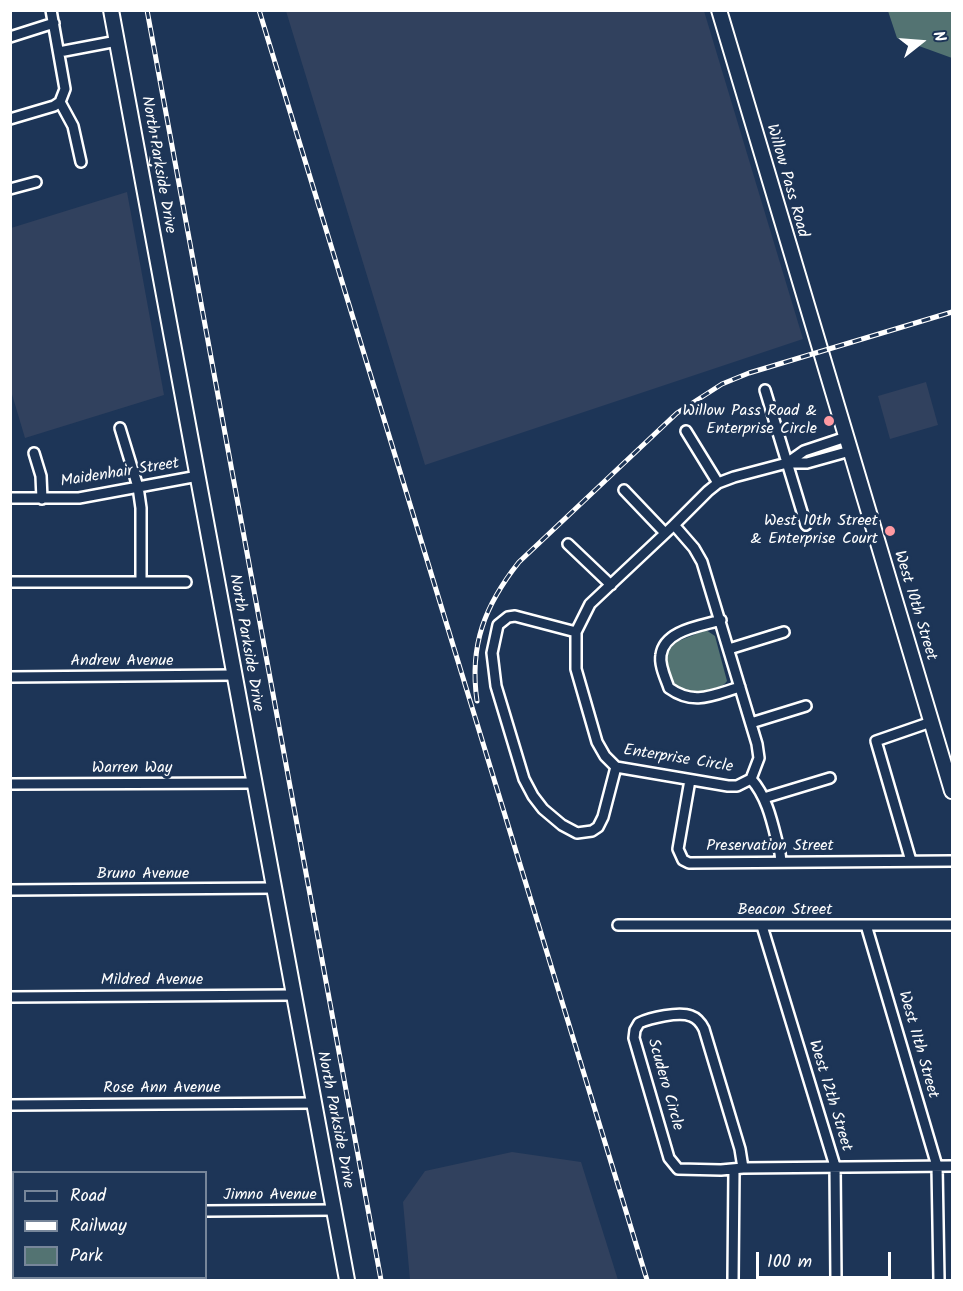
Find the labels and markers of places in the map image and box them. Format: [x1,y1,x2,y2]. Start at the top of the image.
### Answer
place label: Willow Pass Road & Enterprise Circle [682,402,817,440]
marker: Willow Pass Road & Enterprise Circle [822,414,836,428]
place label: West 10th Street & Enterprise Court [751,512,878,550]
marker: West 10th Street & Enterprise Court [883,524,897,538]

